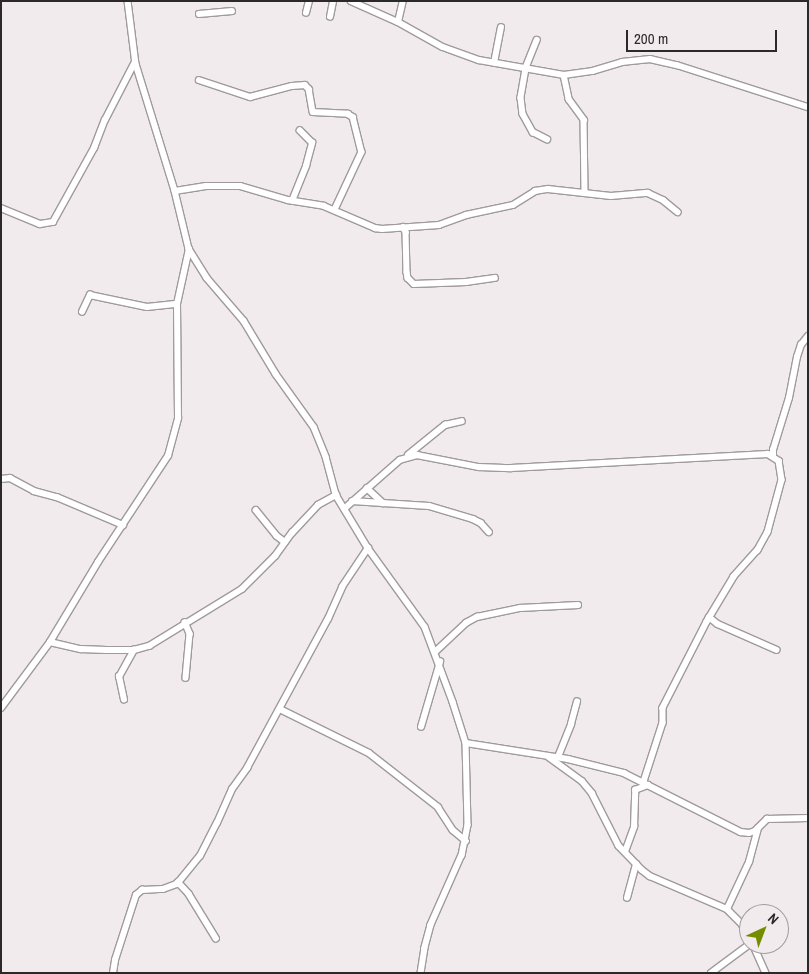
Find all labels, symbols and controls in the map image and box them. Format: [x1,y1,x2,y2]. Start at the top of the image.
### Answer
scale bar [629,20,780,52]
text: 200 m [634,28,668,49]
north arrow [739,904,789,954]
text: N [764,909,783,928]

